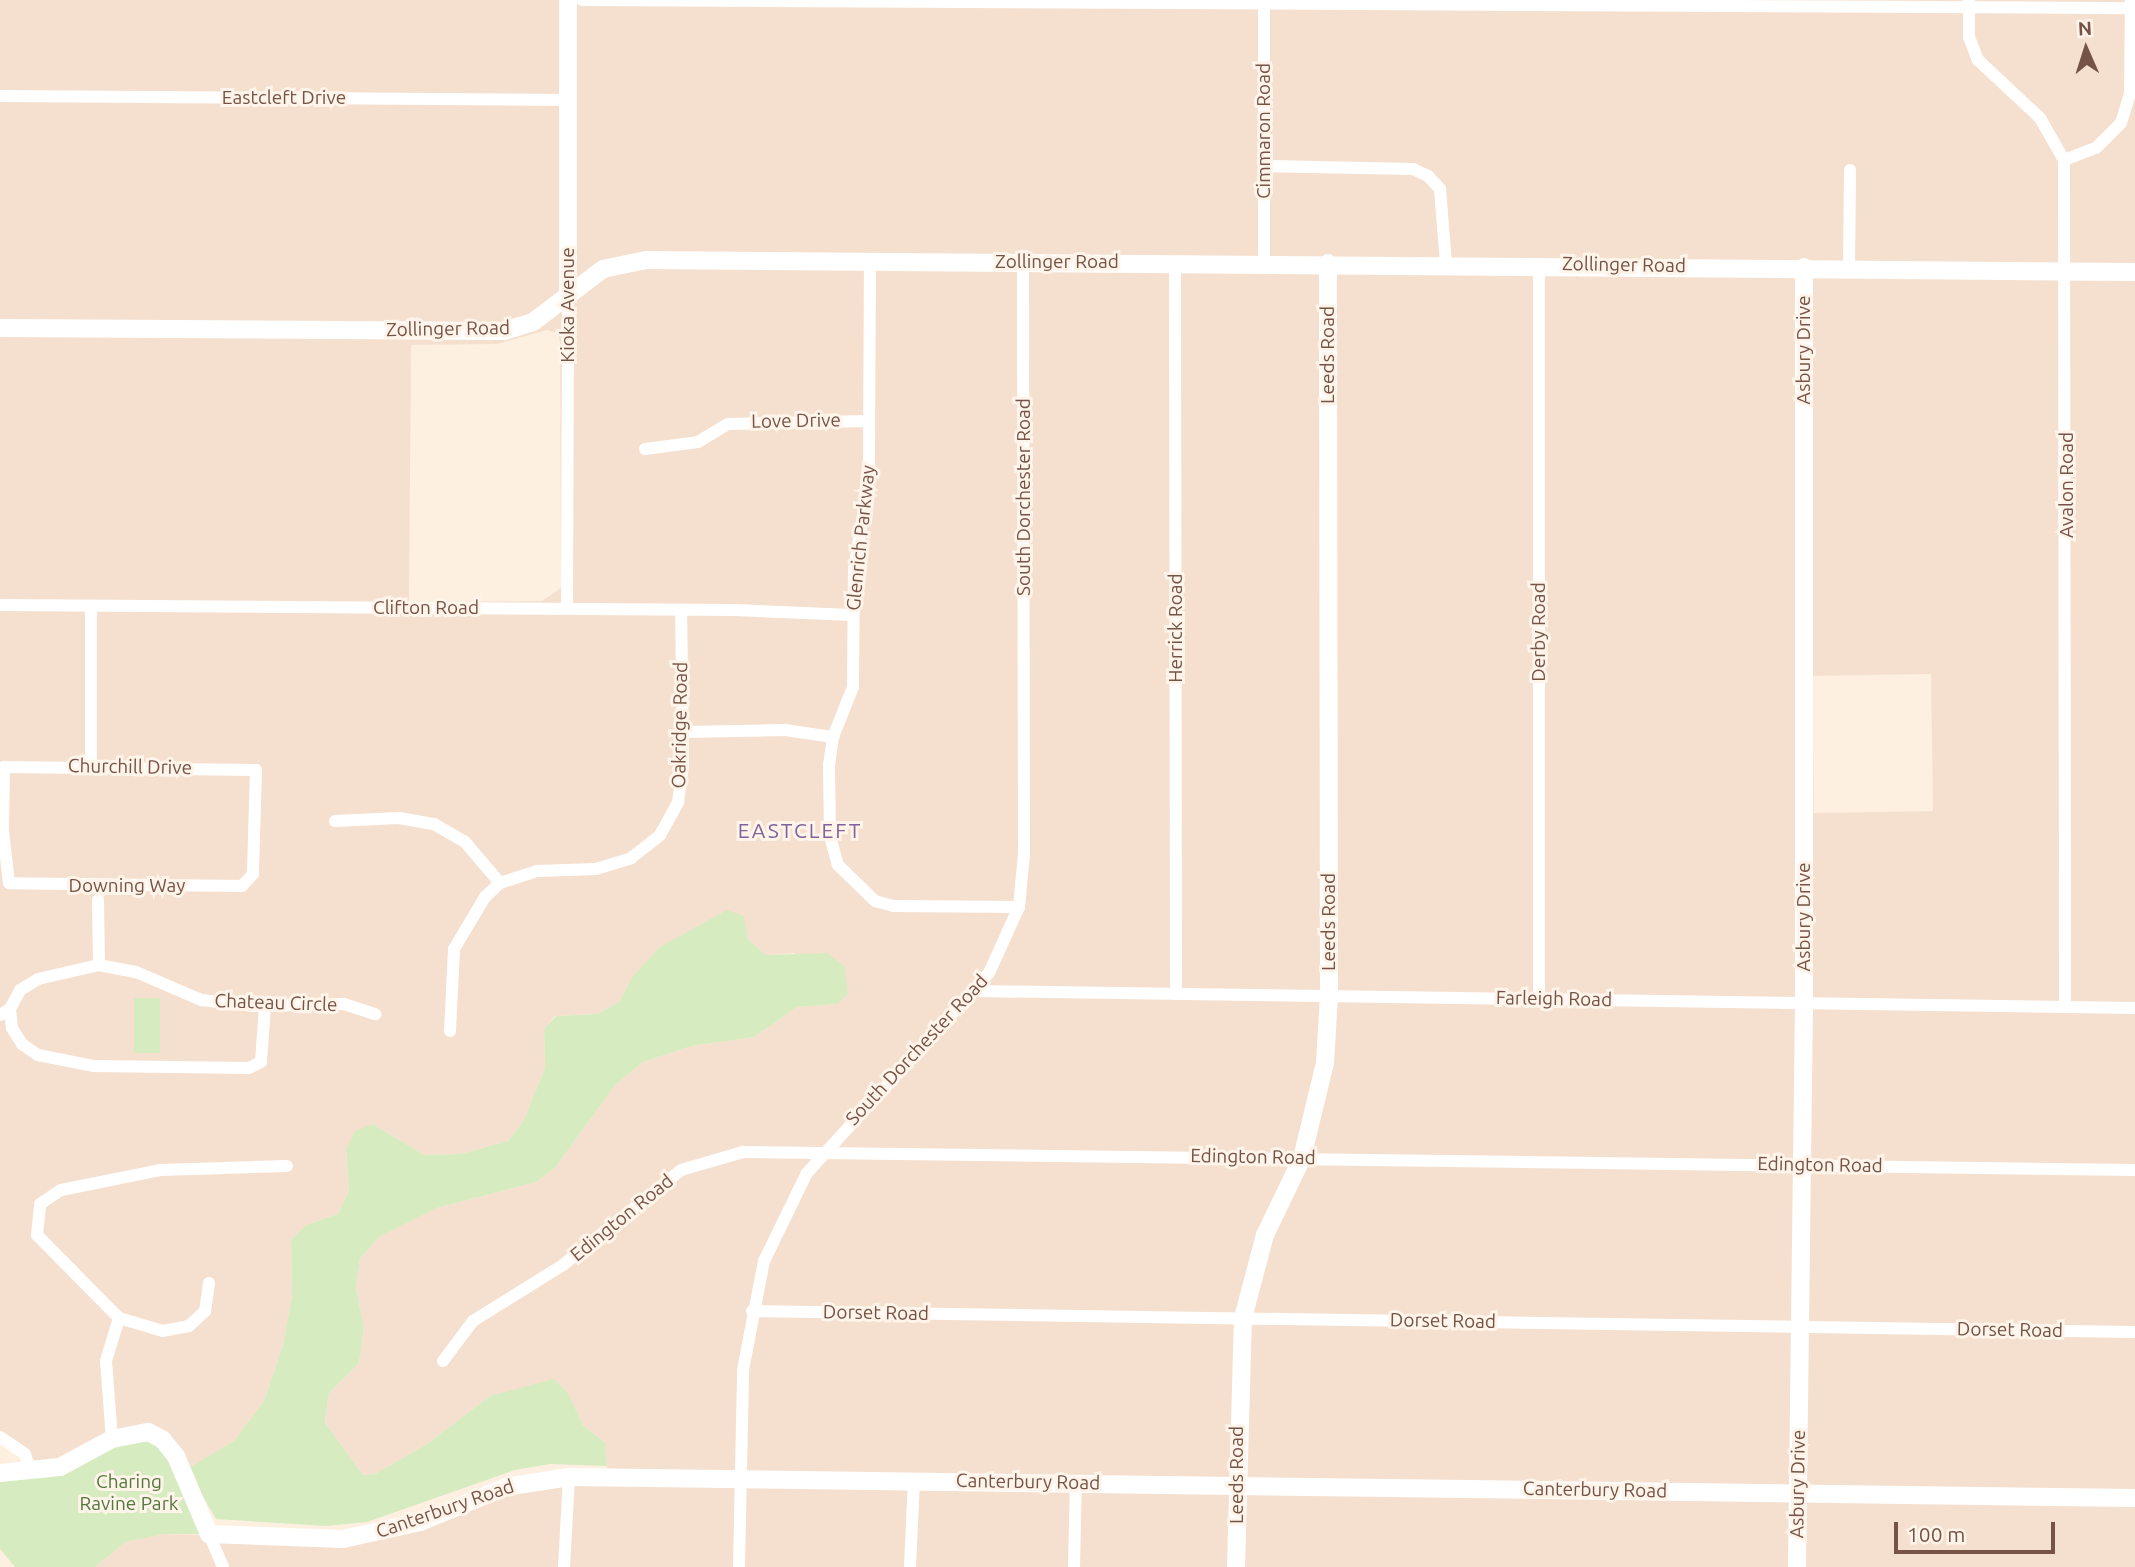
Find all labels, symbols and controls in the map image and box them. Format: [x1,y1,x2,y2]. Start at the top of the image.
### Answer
north arrow [2051,14,2121,84]
text: N [2077,17,2093,39]
street label: Cimmaron Road [1253,63,1275,199]
street label: Eastcleft Drive [222,87,346,109]
street label: Kioka Avenue [557,247,579,363]
street label: Zollinger Road [995,251,1119,273]
street label: Zollinger Road [1562,253,1686,277]
street label: Asbury Drive [1793,296,1815,404]
street label: Leeds Road [1317,306,1339,404]
street label: Zollinger Road [386,317,510,341]
street label: South Dorchester Road [1013,398,1035,596]
street label: Love Drive [751,409,841,433]
street label: Avalon Road [2056,432,2078,538]
street label: Glenrich Parkway [842,464,880,612]
street label: Herrick Road [1165,573,1187,683]
street label: Derby Road [1528,582,1550,682]
street label: Clifton Road [373,597,479,619]
street label: Oakridge Road [667,662,693,788]
street label: Churchill Drive [68,755,192,779]
district label: EASTCLEFT [739,817,861,843]
street label: Asbury Drive [1793,863,1815,971]
street label: Leeds Road [1318,873,1340,971]
street label: Downing Way [69,875,185,897]
street label: South Dorchester Road [841,970,993,1130]
street label: Farleigh Road [1496,987,1612,1011]
street label: Chateau Circle [214,989,338,1017]
street label: Edington Road [1190,1145,1316,1169]
street label: Edington Road [1757,1153,1883,1177]
street label: Edington Road [566,1170,678,1266]
street label: Dorset Road [823,1301,929,1325]
street label: Dorset Road [1390,1309,1496,1333]
street label: Dorset Road [1957,1318,2063,1342]
street label: Leeds Road [1226,1426,1248,1524]
street label: Asbury Drive [1786,1429,1810,1539]
street label: Canterbury Road [956,1469,1100,1495]
park label: Charing Ravine Park [80,1471,178,1515]
street label: Canterbury Road [373,1475,517,1543]
street label: Canterbury Road [1523,1477,1667,1503]
scale bar [1897,1508,2058,1552]
text: 100 m [1907,1522,1965,1546]

